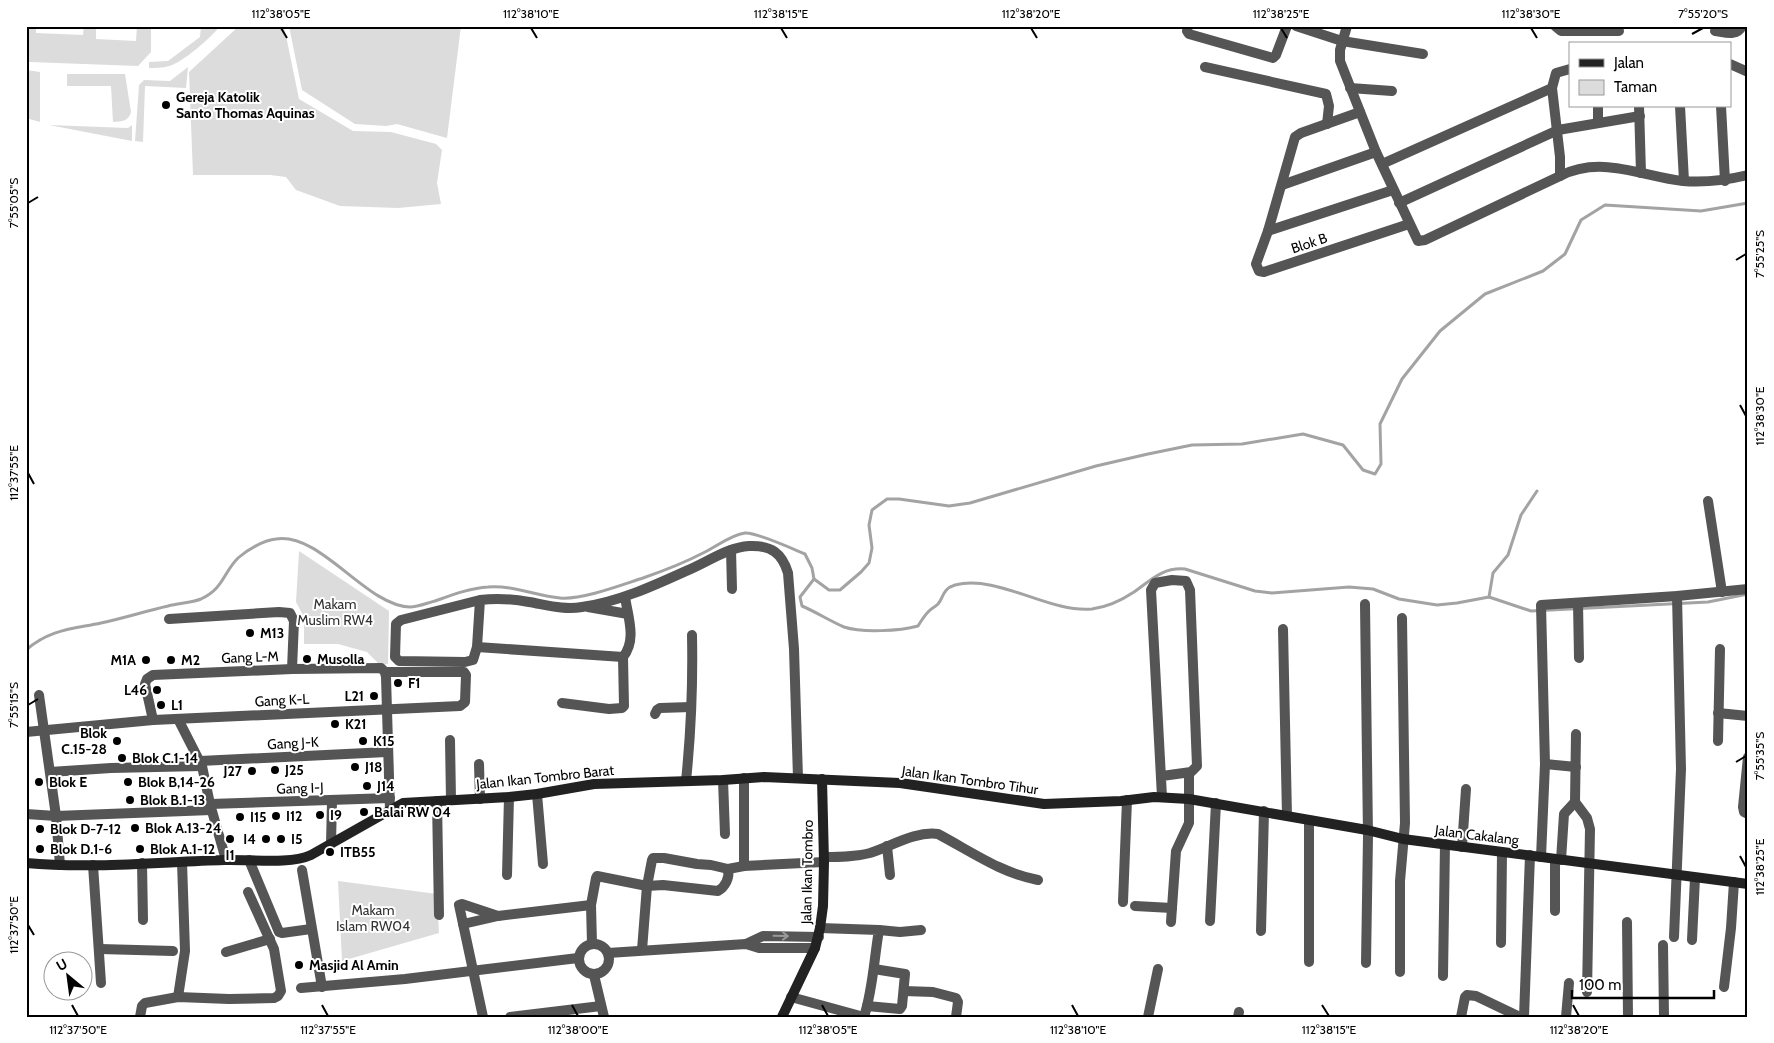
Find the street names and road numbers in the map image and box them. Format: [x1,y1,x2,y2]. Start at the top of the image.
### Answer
street label: Blok B [1289,229,1329,257]
street label: Gang L-M [221,647,279,667]
street label: Gang K-L [254,690,310,710]
street label: Gang J-K [267,733,319,753]
street label: Jalan Ikan Tombro Barat [474,761,615,793]
street label: Jalan Ikan Tombro Tihur [900,761,1040,799]
street label: Gang I-J [276,778,324,798]
street label: Jalan Ikan Tombro [797,819,817,925]
street label: Jalan Cakalang [1433,821,1521,849]

